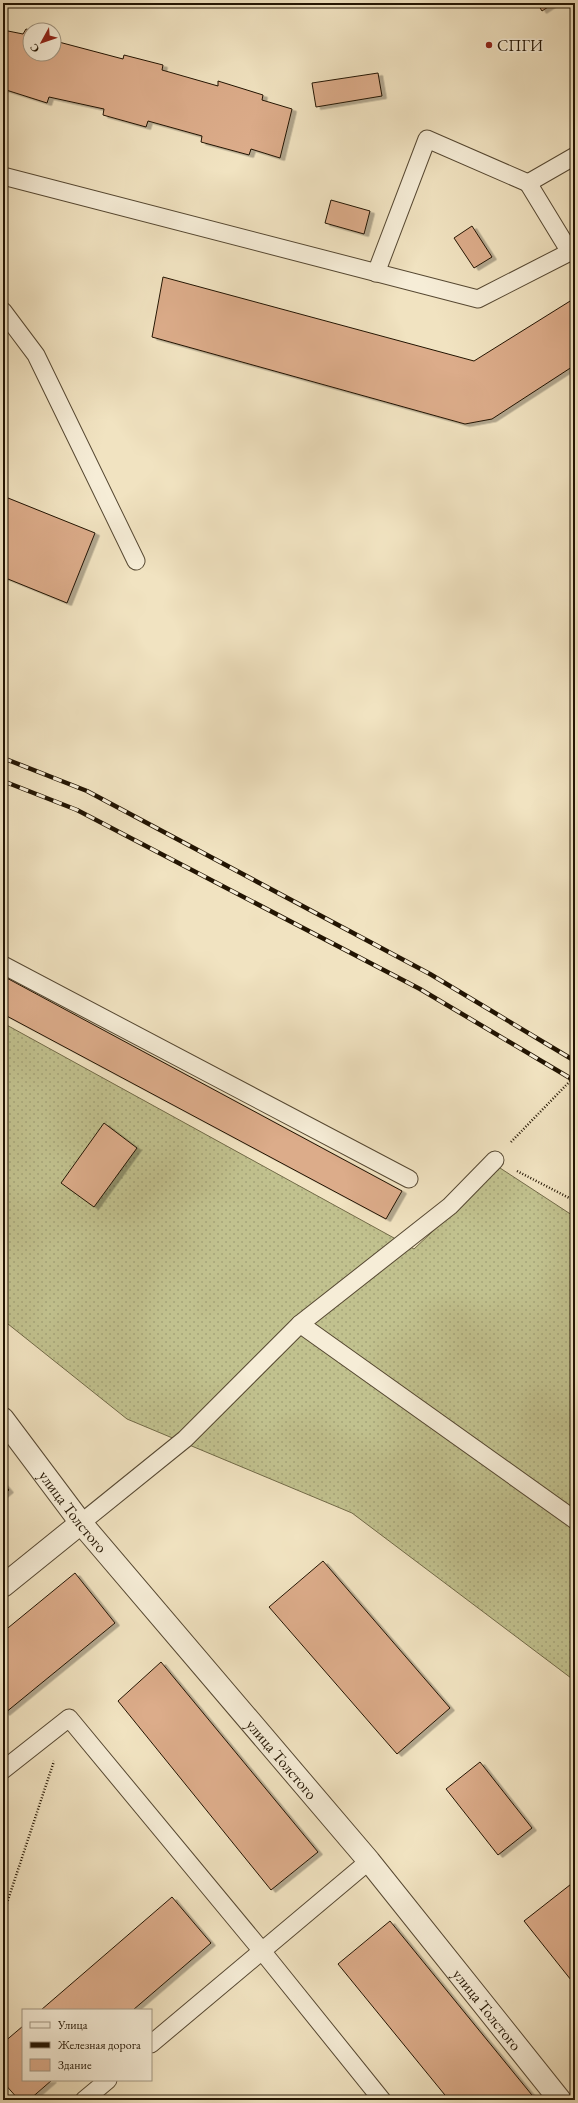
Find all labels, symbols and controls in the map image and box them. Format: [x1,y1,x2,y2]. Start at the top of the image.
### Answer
north arrow [22,22,62,62]
place label: СПГИ [497,35,543,56]
marker: СПГИ [484,40,494,50]
text: С [26,41,42,56]
street label: улица Толстого [34,1466,112,1557]
street label: улица Толстого [242,1714,322,1804]
street label: улица Толстого [448,1964,527,2055]
legend [22,2009,152,2081]
text: Улица [57,2017,88,2033]
text: Железная дорога [57,2037,141,2053]
text: Здание [58,2057,92,2073]

